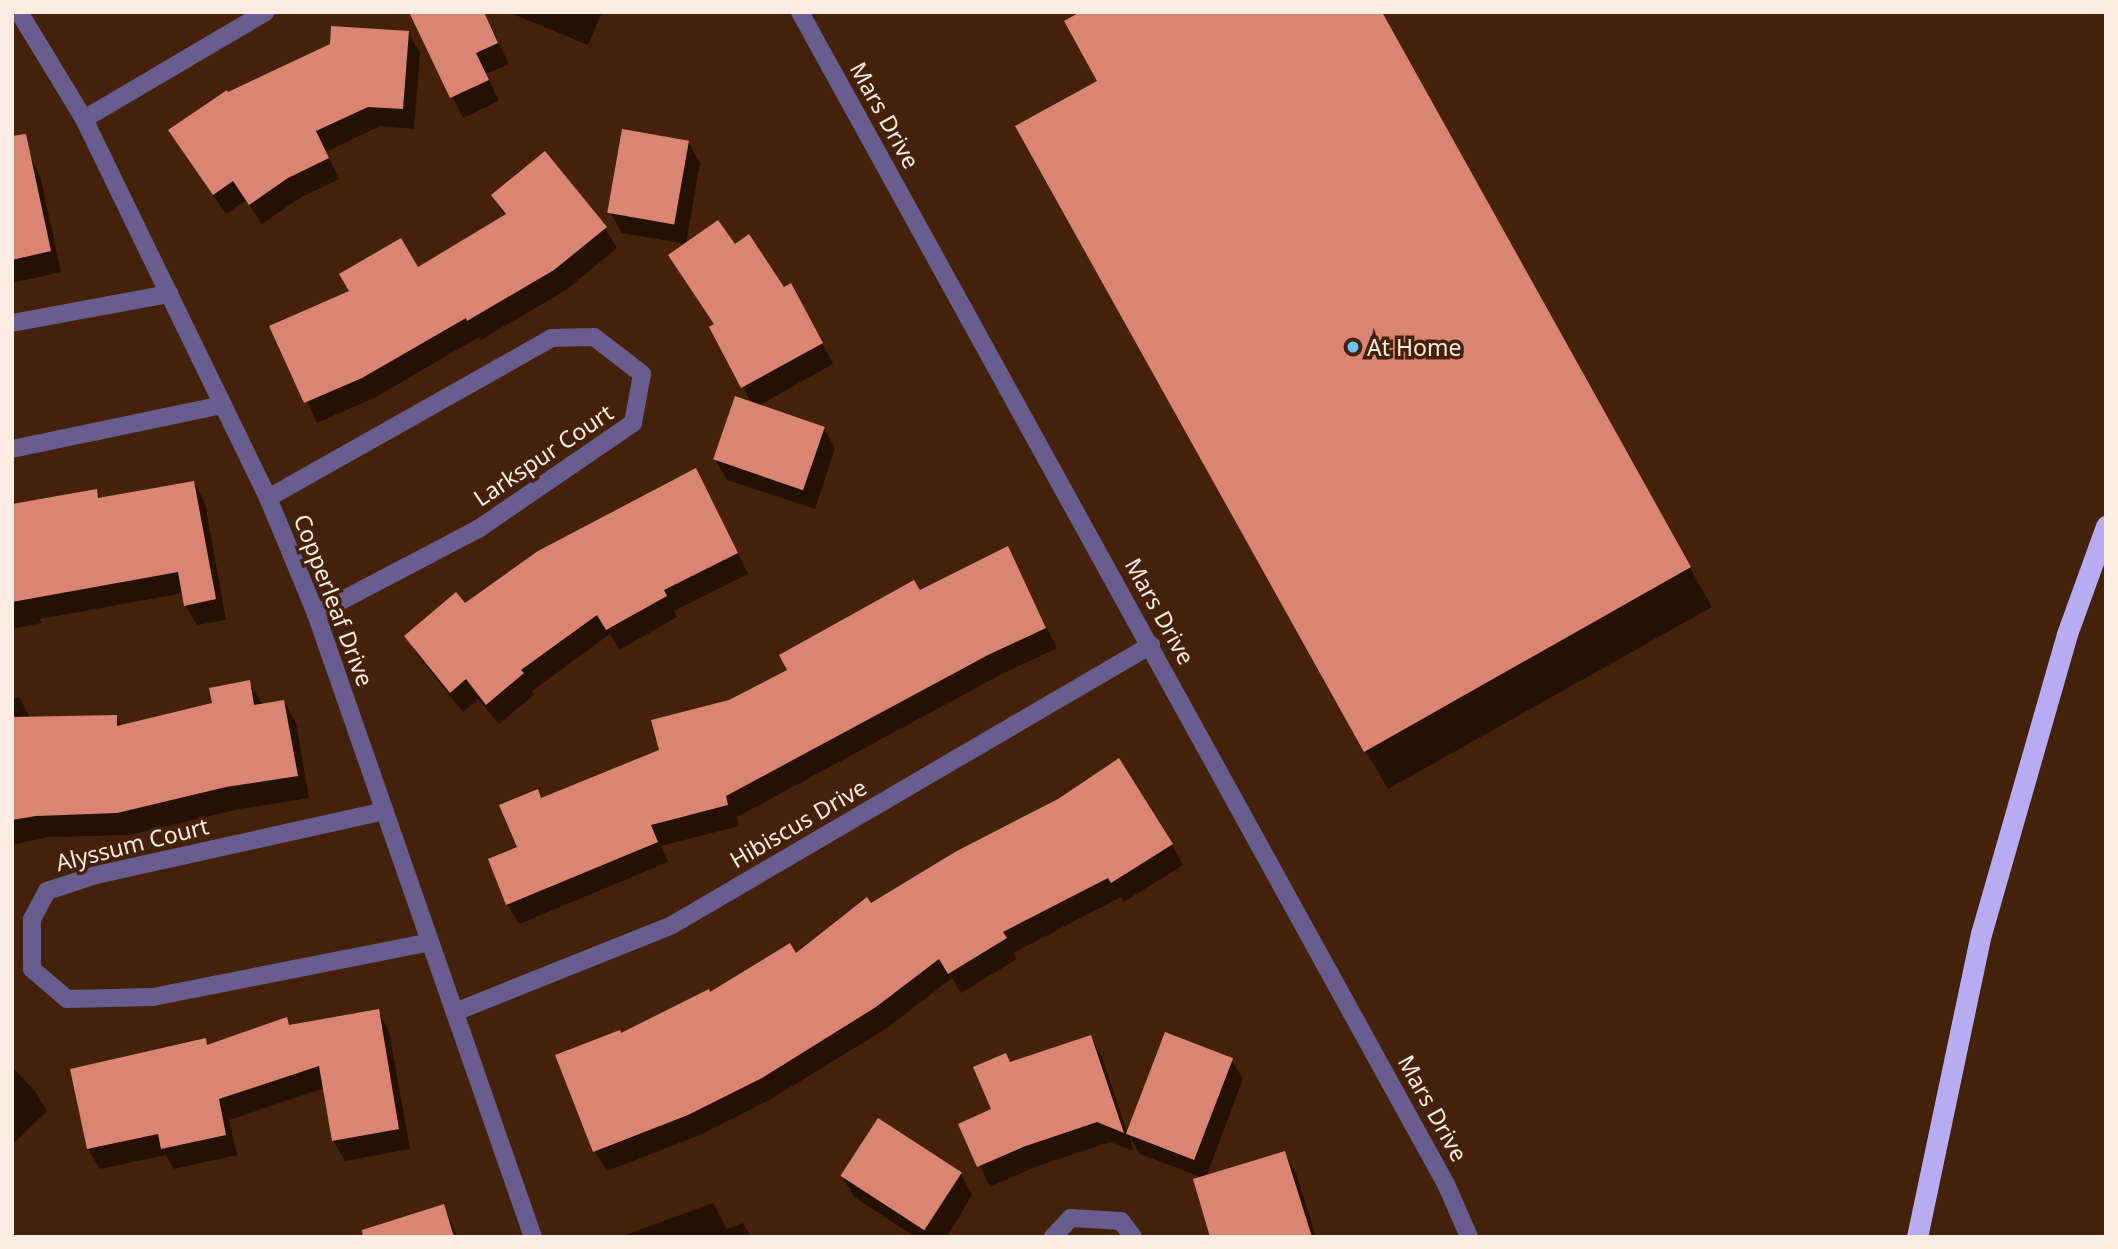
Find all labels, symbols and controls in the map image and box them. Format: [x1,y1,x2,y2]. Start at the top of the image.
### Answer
street label: Mars Drive [845,57,925,173]
place label: At Home [1367,333,1461,361]
marker: At Home [1345,339,1361,355]
street label: Larkspur Court [468,398,618,512]
street label: Copperleaf Drive [289,510,379,690]
street label: Mars Drive [1120,553,1200,669]
street label: Hibiscus Drive [725,773,871,873]
street label: Alyssum Court [53,812,211,876]
street label: Mars Drive [1393,1050,1473,1166]

